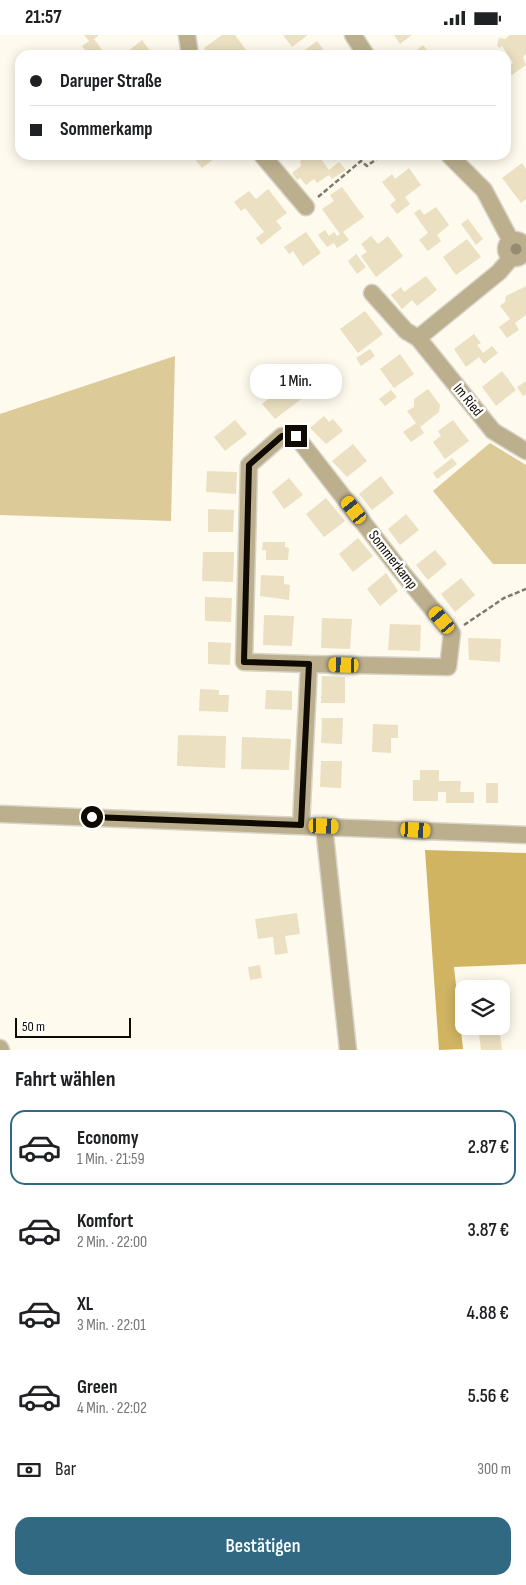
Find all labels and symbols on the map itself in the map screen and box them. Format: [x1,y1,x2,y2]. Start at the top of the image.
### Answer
callout: 1 Min. [250,363,342,399]
street label: Im Ried [449,380,487,420]
route end [285,425,307,447]
car [338,494,369,526]
street label: Sommerkamp [364,527,422,593]
car [426,604,457,636]
car [328,657,359,673]
route start [81,806,103,828]
car [308,818,339,834]
car [400,822,431,838]
scale bar [15,1015,131,1038]

